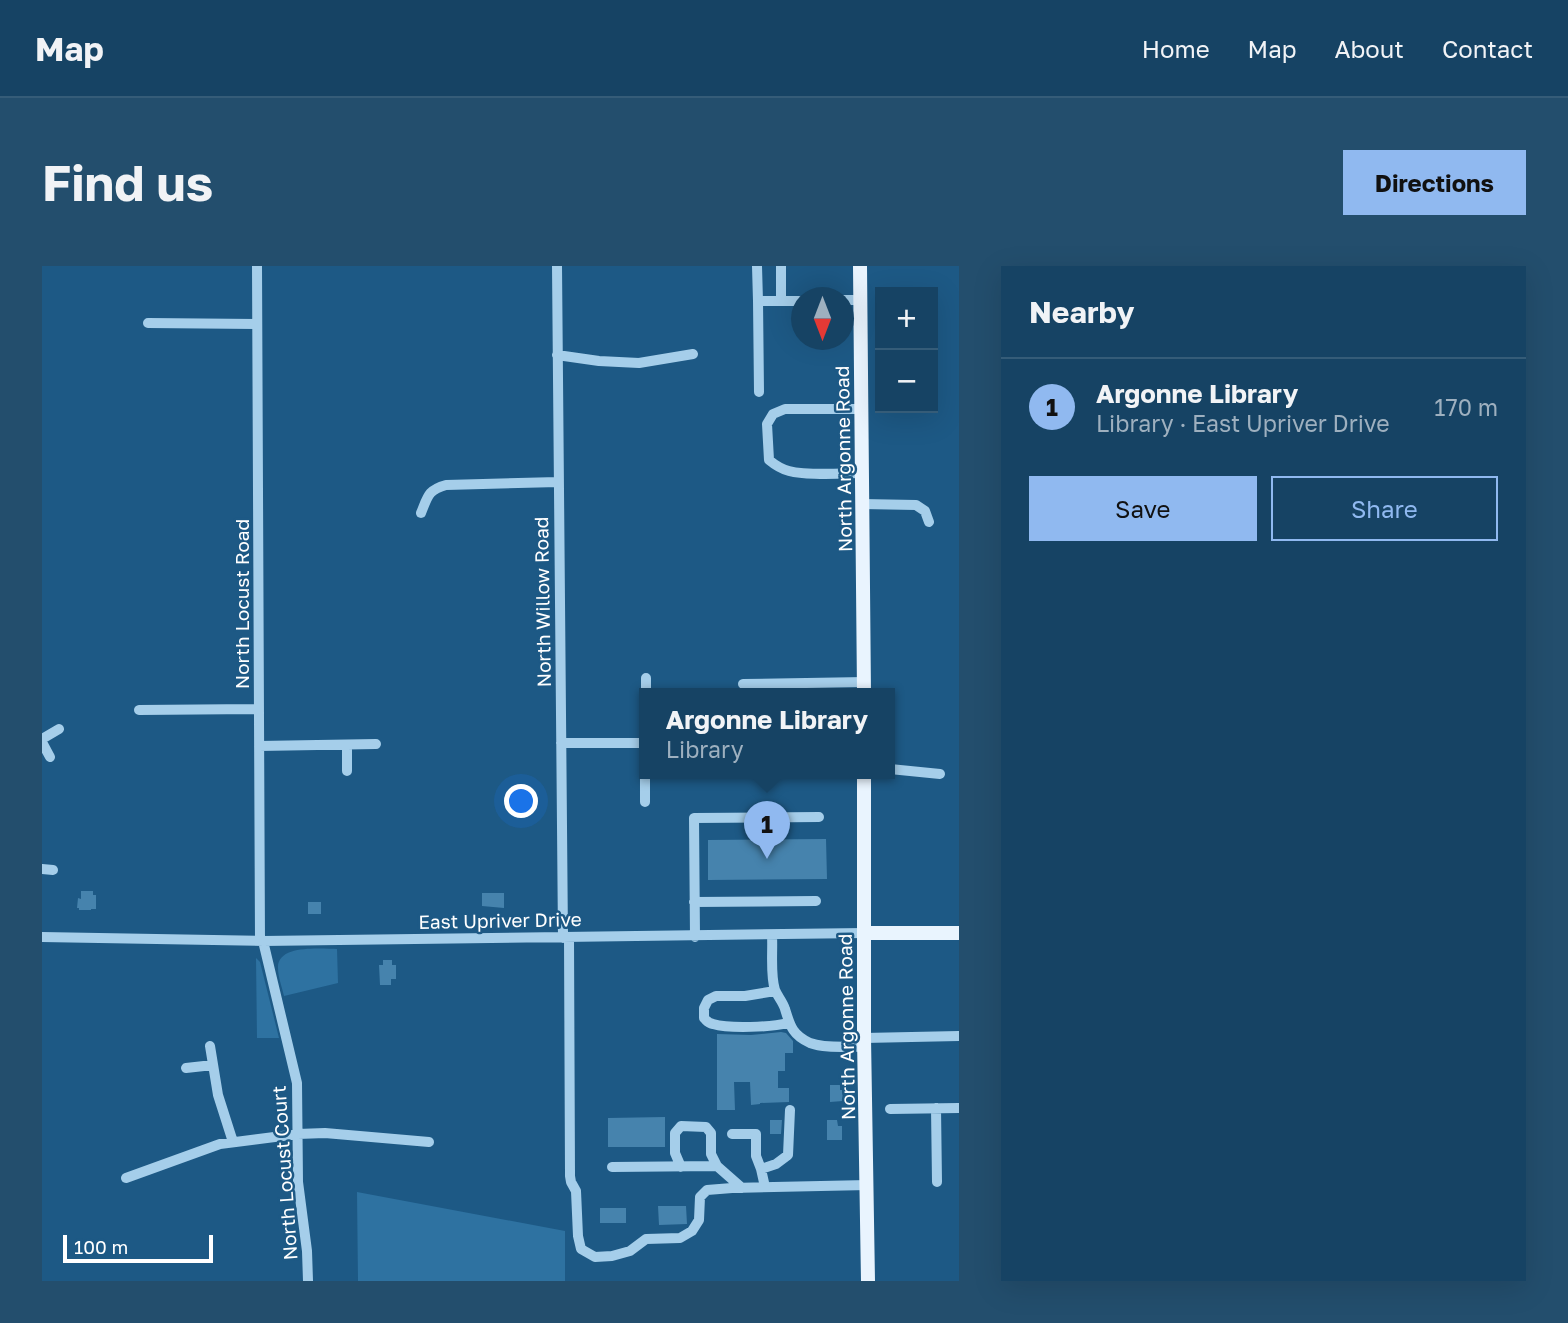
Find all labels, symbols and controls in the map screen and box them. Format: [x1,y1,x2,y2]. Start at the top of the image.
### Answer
text: Map [35,29,104,68]
text: Home [1142,34,1210,63]
text: Map [1248,34,1297,63]
text: About [1335,34,1404,63]
text: Contact [1442,34,1533,63]
button: Directions [1343,150,1526,215]
text: Find us [42,153,213,212]
north arrow [791,287,854,350]
map controls [875,287,938,413]
button: + [875,287,938,350]
text: Nearby [1029,294,1134,330]
button: − [875,350,938,413]
street label: North Argonne Road [830,366,856,552]
text: Argonne Library [1096,378,1298,409]
text: 1 [1046,393,1058,421]
text: 170 m [1434,393,1498,421]
text: Library · East Upriver Drive [1096,409,1390,437]
button: Save [1029,476,1257,541]
button: Share [1271,476,1498,541]
street label: North Willow Road [529,516,555,688]
street label: North Locust Road [230,519,253,689]
popup [639,688,895,779]
text: Argonne Library [666,704,868,735]
text: Library [666,735,744,763]
your location [504,784,538,818]
pin: 1 [744,801,790,859]
street label: East Upriver Drive [418,907,582,933]
street label: North Argonne Road [833,934,859,1120]
street label: North Locust Court [266,1085,302,1261]
scale bar [63,1232,214,1264]
text: 100 m [74,1235,128,1258]

